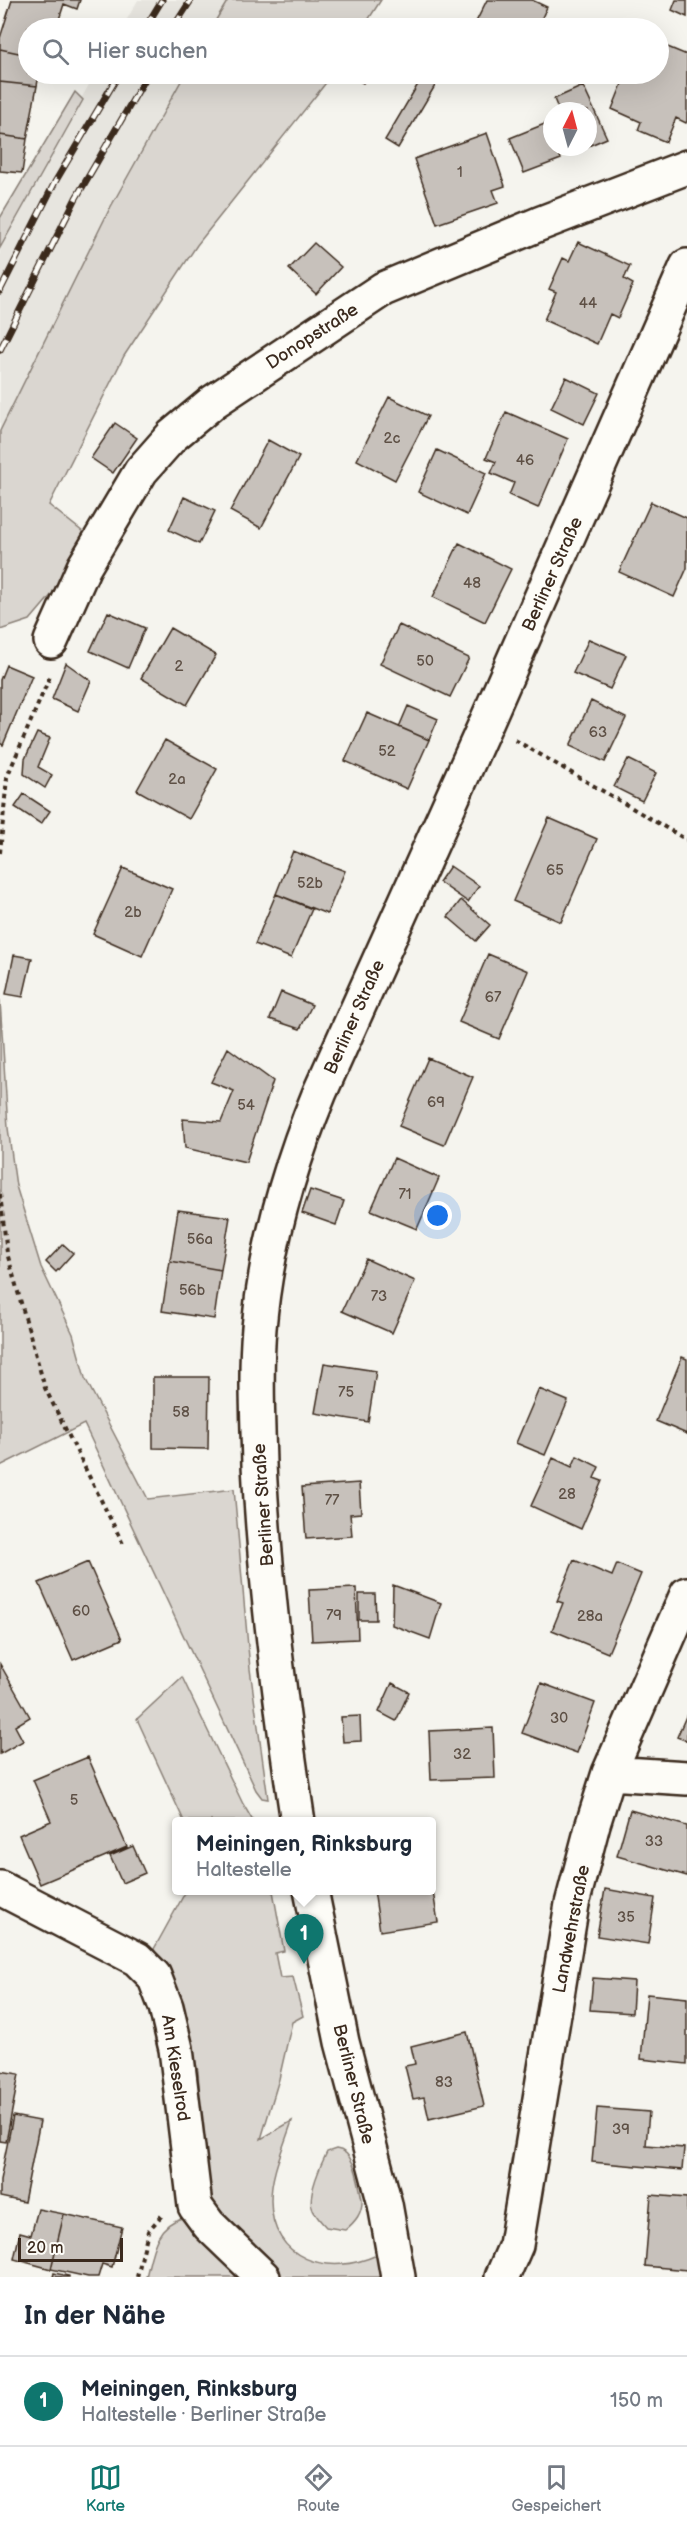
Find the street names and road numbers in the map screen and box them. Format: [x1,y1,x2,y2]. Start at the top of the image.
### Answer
street label: Donopstraße [262,299,362,374]
street label: Berliner Straße [518,513,587,635]
street label: Berliner Straße [320,956,389,1078]
street label: Berliner Straße [249,1443,278,1567]
street label: Landwehrstraße [549,1863,594,1995]
street label: Am Kieselrod [157,2013,194,2123]
street label: Berliner Straße [328,2022,379,2147]

